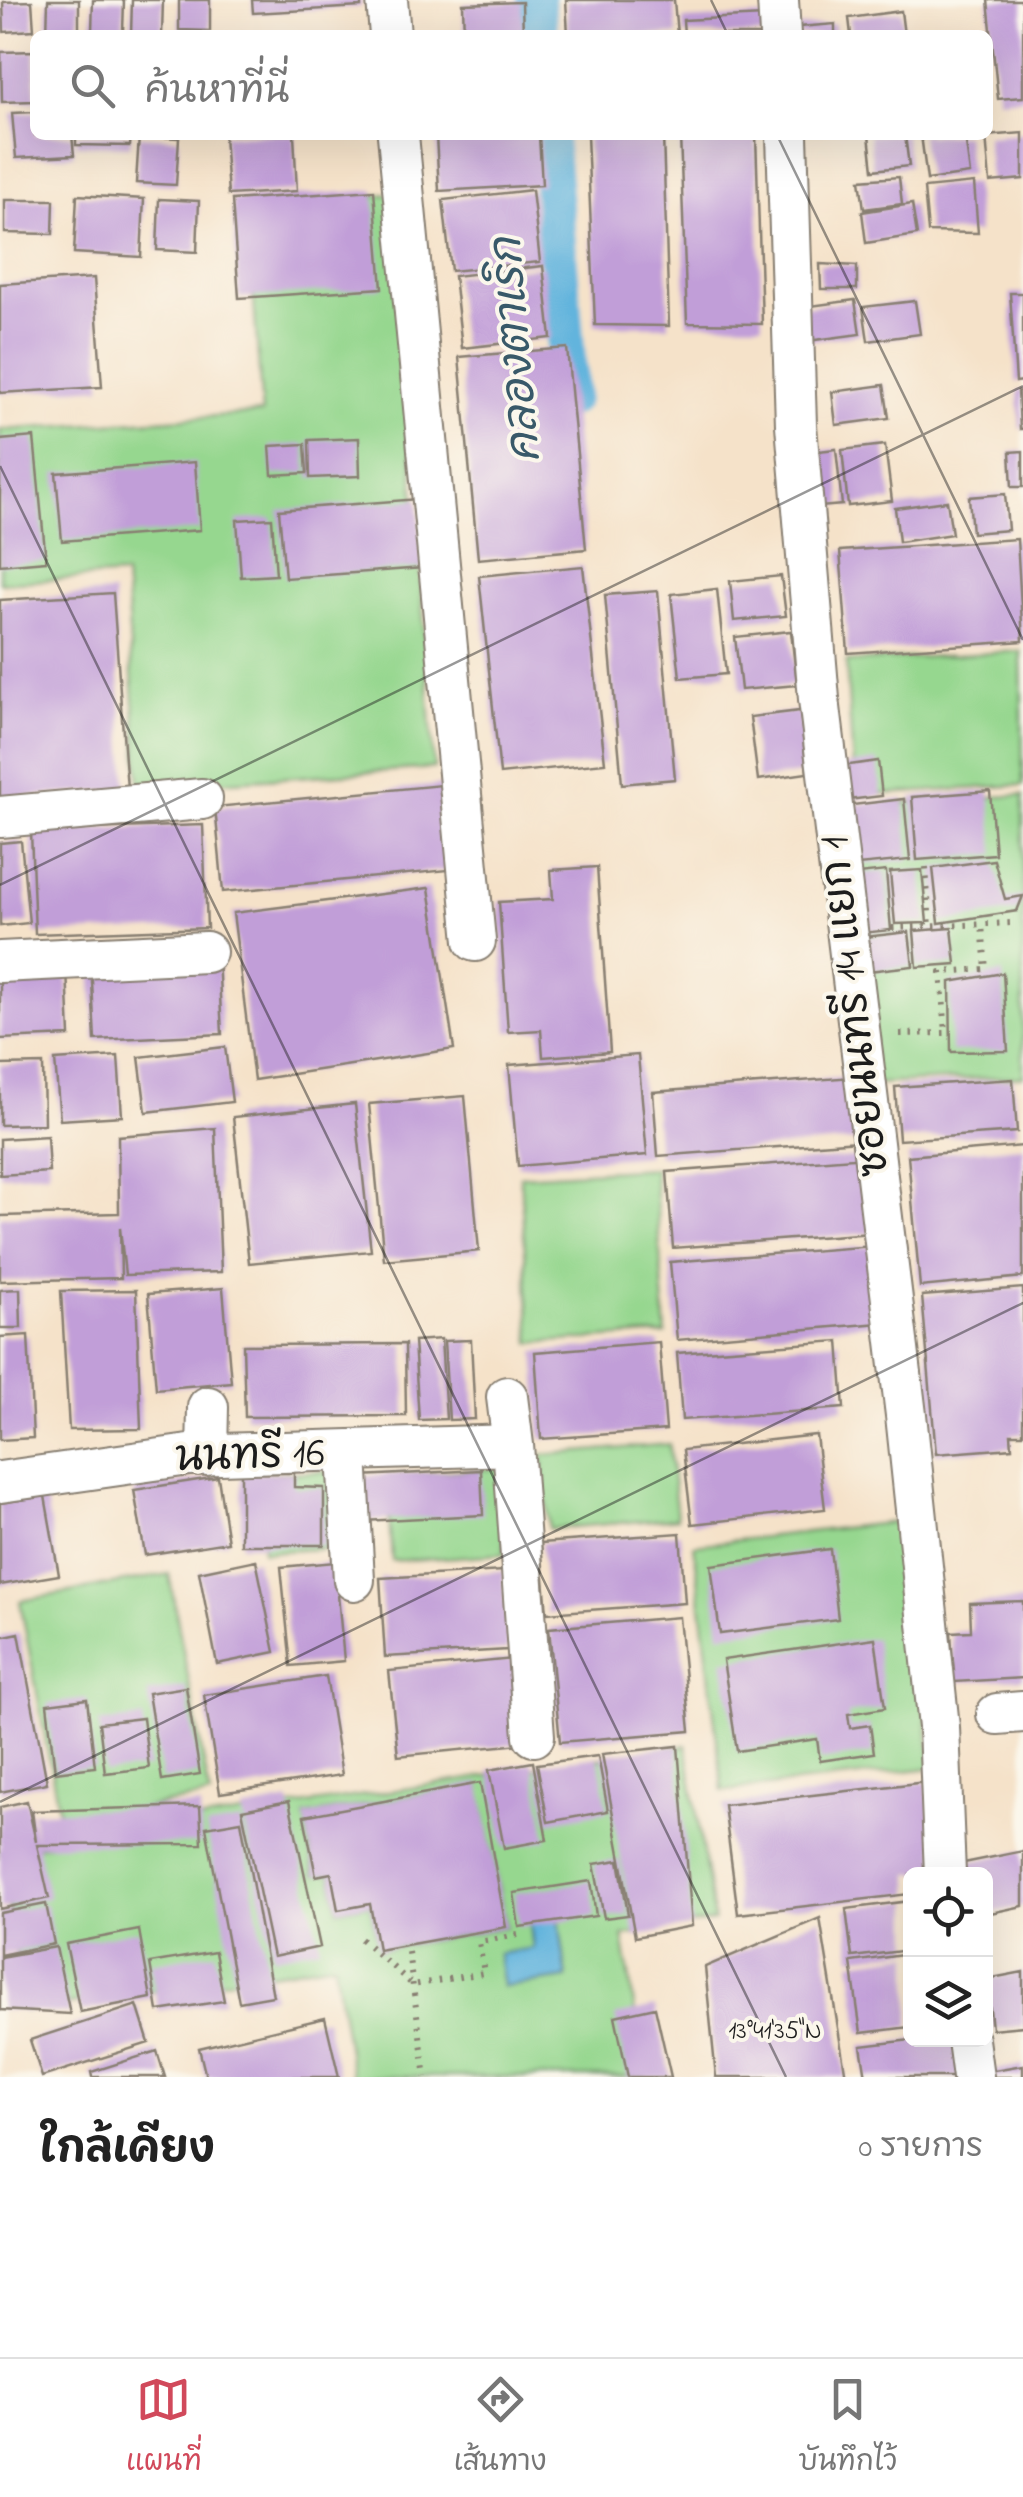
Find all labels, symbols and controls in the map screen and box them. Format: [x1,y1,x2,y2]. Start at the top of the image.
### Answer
search box [30,30,993,140]
icon: search [65,58,120,113]
text: ค้นหาที่นี่ [145,65,289,121]
water label: คลองตาเริก [475,233,561,465]
street label: ซอยนนทรี 14 แยก 1 [805,832,907,1180]
street label: นนทรี 16 [174,1424,326,1490]
map controls [903,1867,993,2047]
button: locate [903,1867,993,1957]
button: layers [903,1957,993,2047]
text: 13°41'35"N [728,2014,822,2050]
text: ใกล้เคียง [40,2120,215,2181]
text: 0 รายการ [859,2125,983,2172]
tab: แผนที่ [126,2372,202,2484]
tab: เส้นทาง [454,2372,546,2484]
tab: บันทึกไว้ [799,2372,897,2484]

